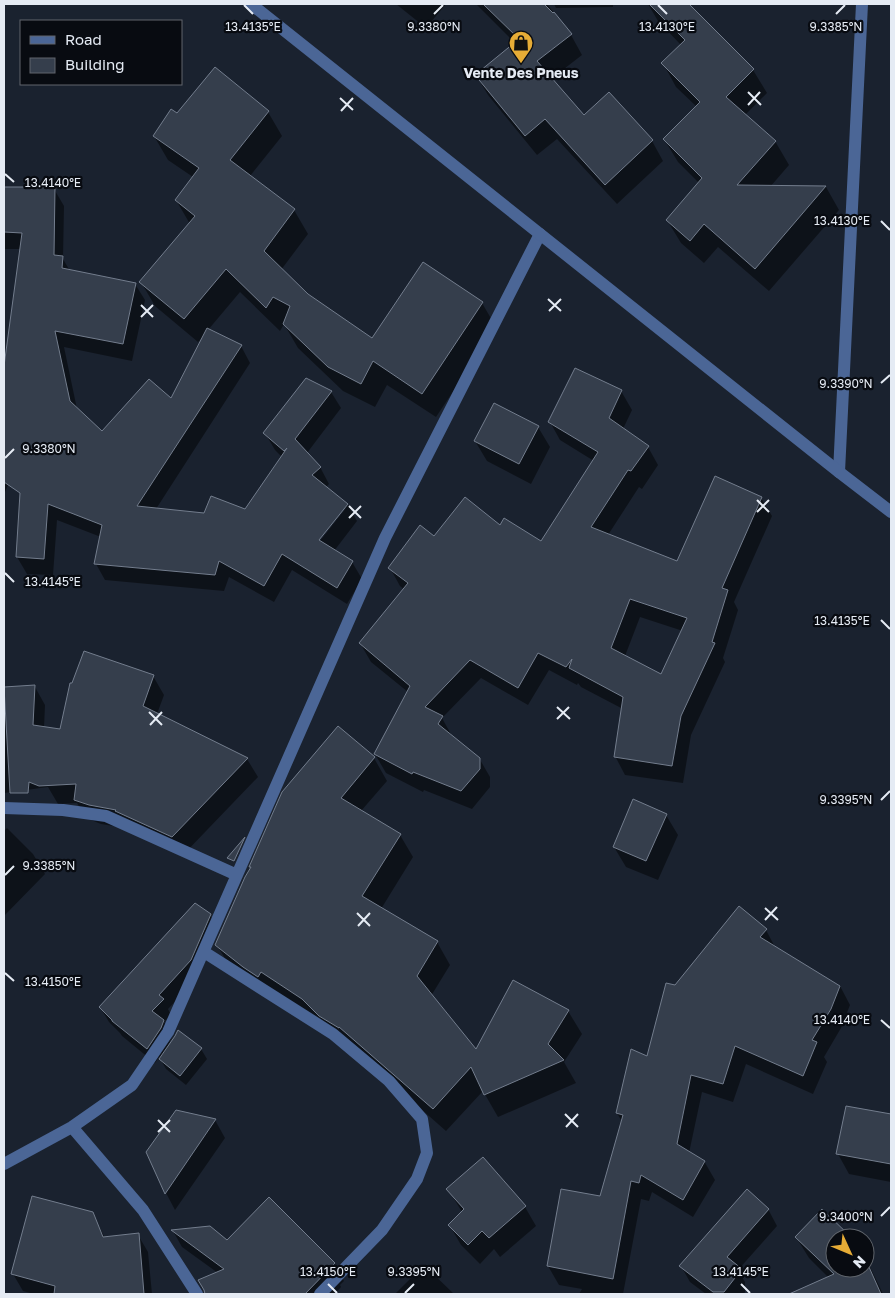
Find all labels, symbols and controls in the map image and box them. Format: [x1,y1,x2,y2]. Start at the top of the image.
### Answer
text: 13.4135°E [225,19,281,34]
text: 9.3380°N [407,19,461,34]
text: 13.4130°E [639,19,695,34]
text: 9.3385°N [810,19,862,34]
legend [20,20,182,85]
text: Road [65,30,102,48]
shop icon: Vente Des Pneus [508,30,534,64]
text: Building [65,55,125,73]
place label: Vente Des Pneus [463,64,579,81]
text: 13.4140°E [25,175,81,190]
text: 13.4130°E [814,213,870,228]
text: 9.3390°N [819,376,873,391]
text: 9.3380°N [22,441,76,456]
text: 13.4145°E [25,574,81,589]
text: 13.4135°E [814,613,870,628]
text: 9.3395°N [820,792,872,807]
text: 9.3385°N [23,858,75,873]
text: 13.4150°E [25,974,81,989]
text: 13.4140°E [814,1012,870,1027]
text: 9.3400°N [819,1209,873,1224]
north arrow [825,1228,875,1278]
text: N [850,1253,870,1272]
text: 13.4150°E [300,1264,356,1279]
text: 9.3395°N [388,1264,440,1279]
text: 13.4145°E [713,1264,769,1279]

